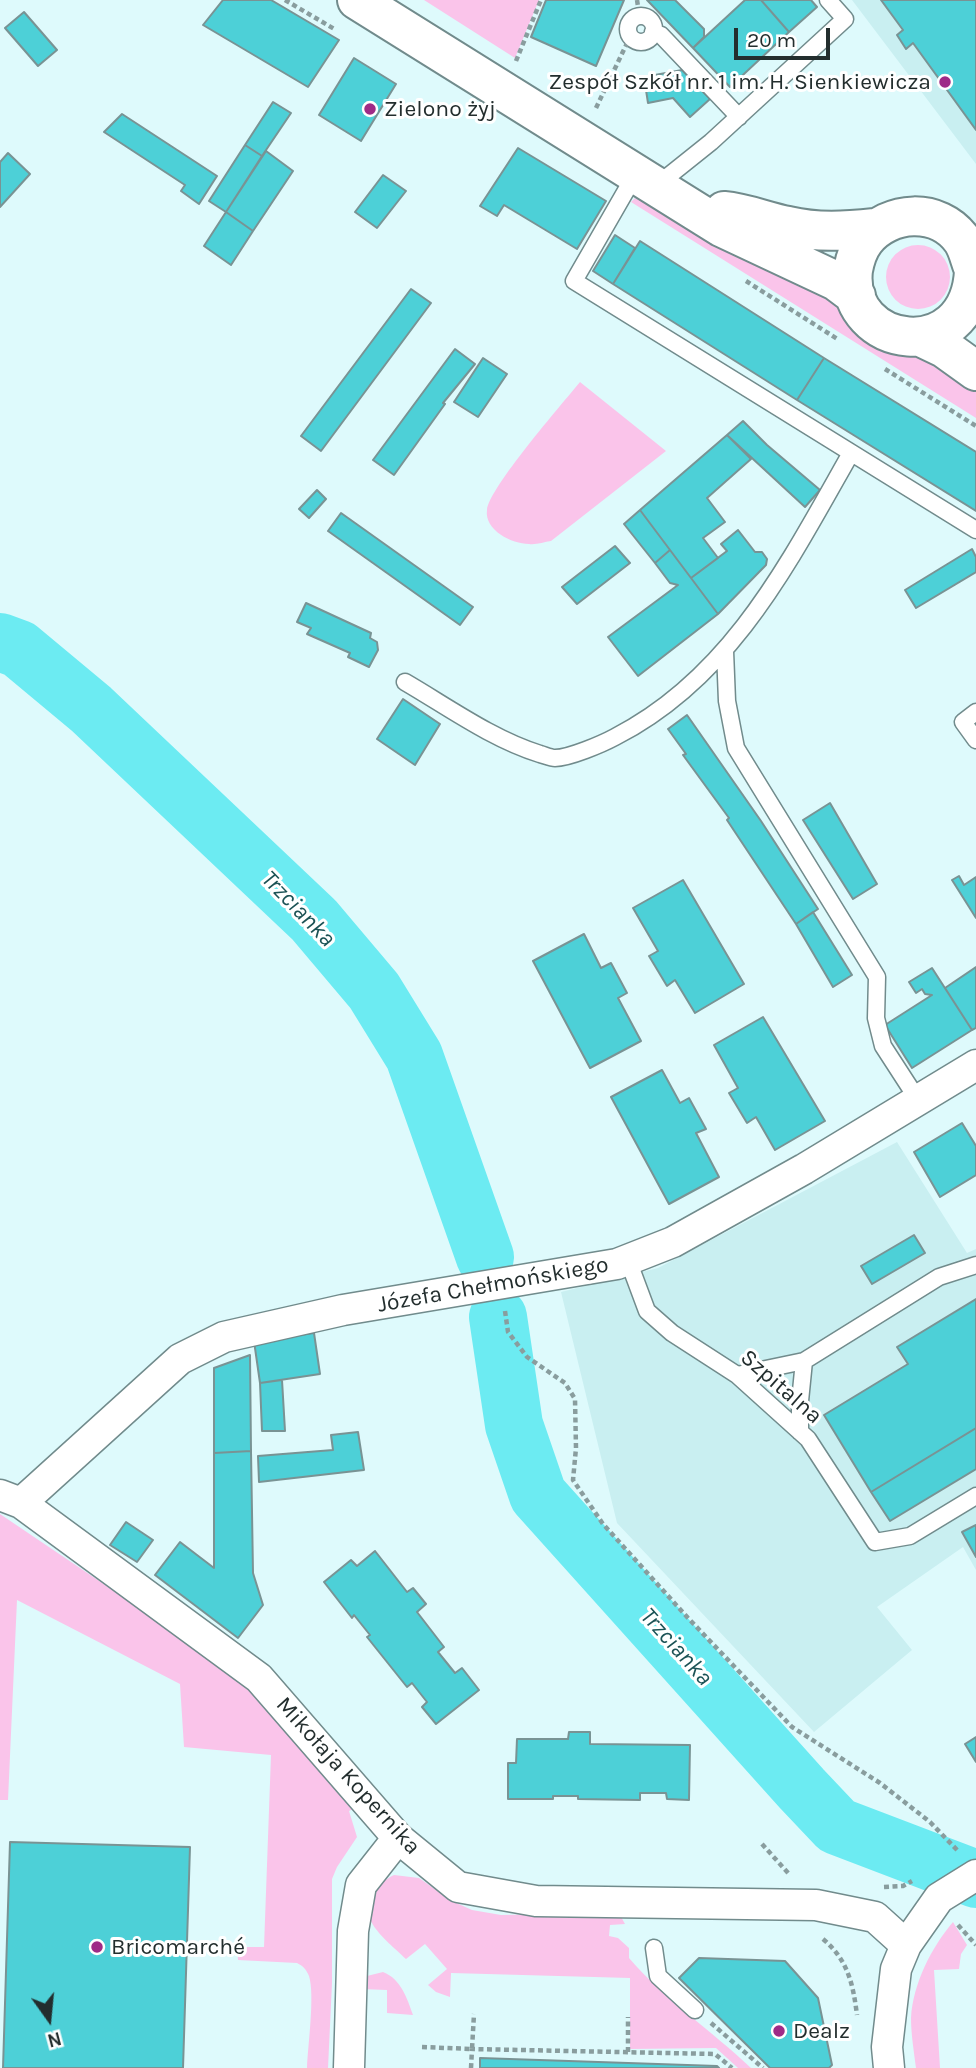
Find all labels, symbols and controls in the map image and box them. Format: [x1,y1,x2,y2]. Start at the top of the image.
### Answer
scale bar [738,14,834,58]
text: 20 m [747,28,796,52]
place label: Zespół Szkół nr. 1 im. H. Sienkiewicza [549,68,931,96]
marker: Zespół Szkół nr. 1 im. H. Sienkiewicza [937,74,953,90]
place label: Zielono żyj [384,95,496,123]
marker: Zielono żyj [362,101,378,117]
water label: Trzcianka [255,865,341,953]
street label: Józefa Chełmońskiego [375,1251,611,1319]
street label: Szpitalna [734,1344,828,1430]
water label: Trzcianka [634,1602,718,1692]
street label: Mikołaja Kopernika [270,1691,426,1861]
place label: Bricomarché [111,1933,245,1961]
marker: Bricomarché [89,1939,105,1955]
north arrow [14,1984,84,2054]
place label: Dealz [793,2017,850,2045]
marker: Dealz [771,2023,787,2039]
text: N [45,2027,64,2052]

